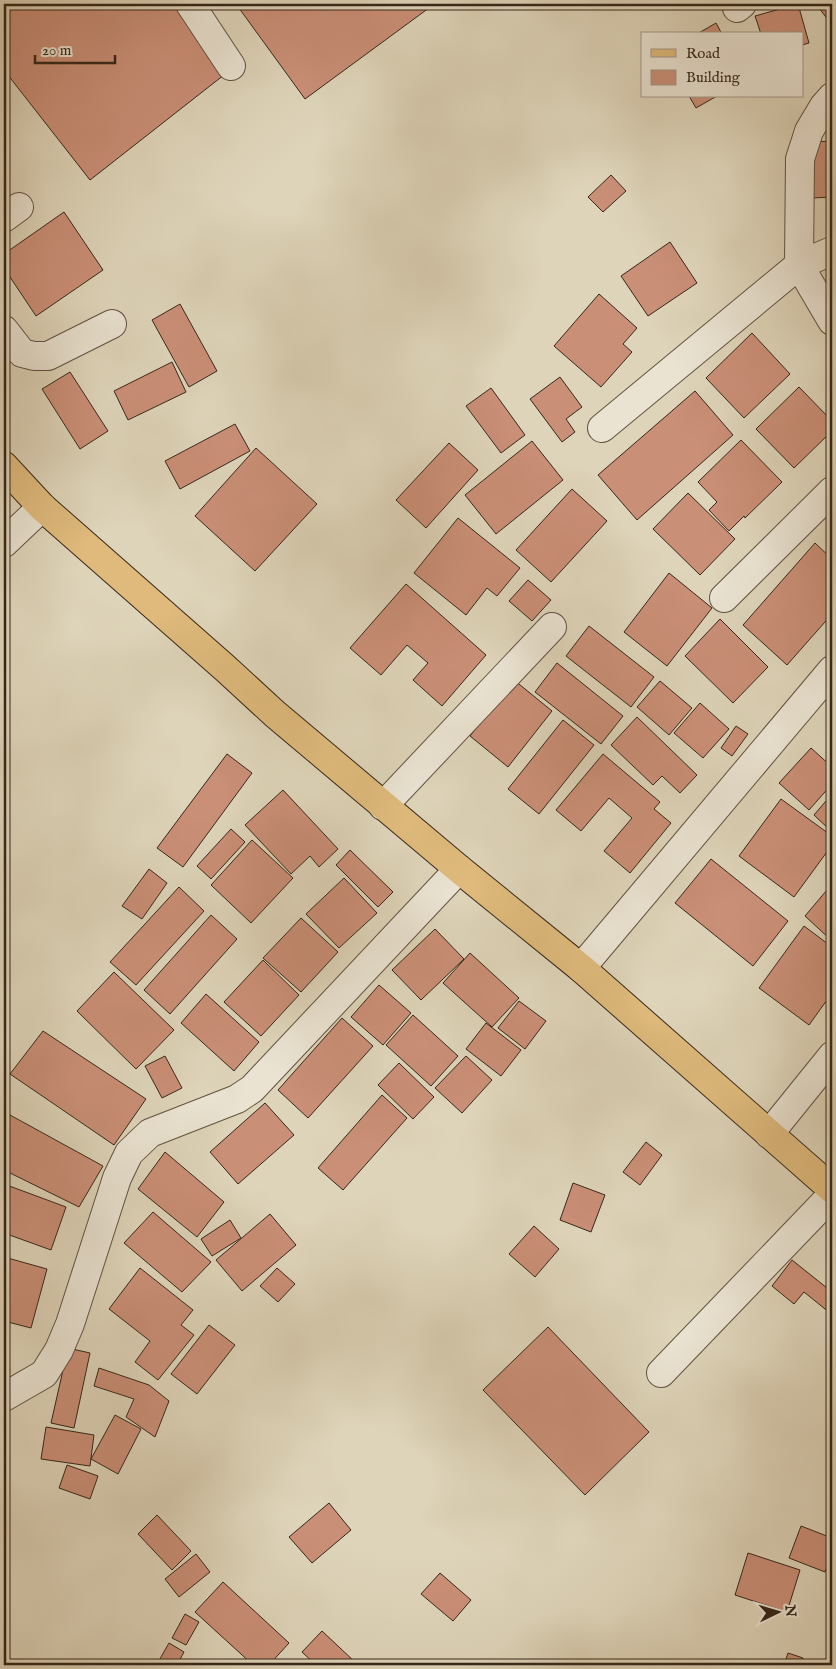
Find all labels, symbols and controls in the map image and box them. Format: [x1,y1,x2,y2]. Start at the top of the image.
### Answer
scale bar [35,32,115,64]
legend [641,32,804,98]
text: 20 m [42,41,72,60]
text: Road [686,44,721,63]
text: Building [686,68,741,87]
north arrow [754,1586,804,1636]
text: N [780,1603,799,1618]

